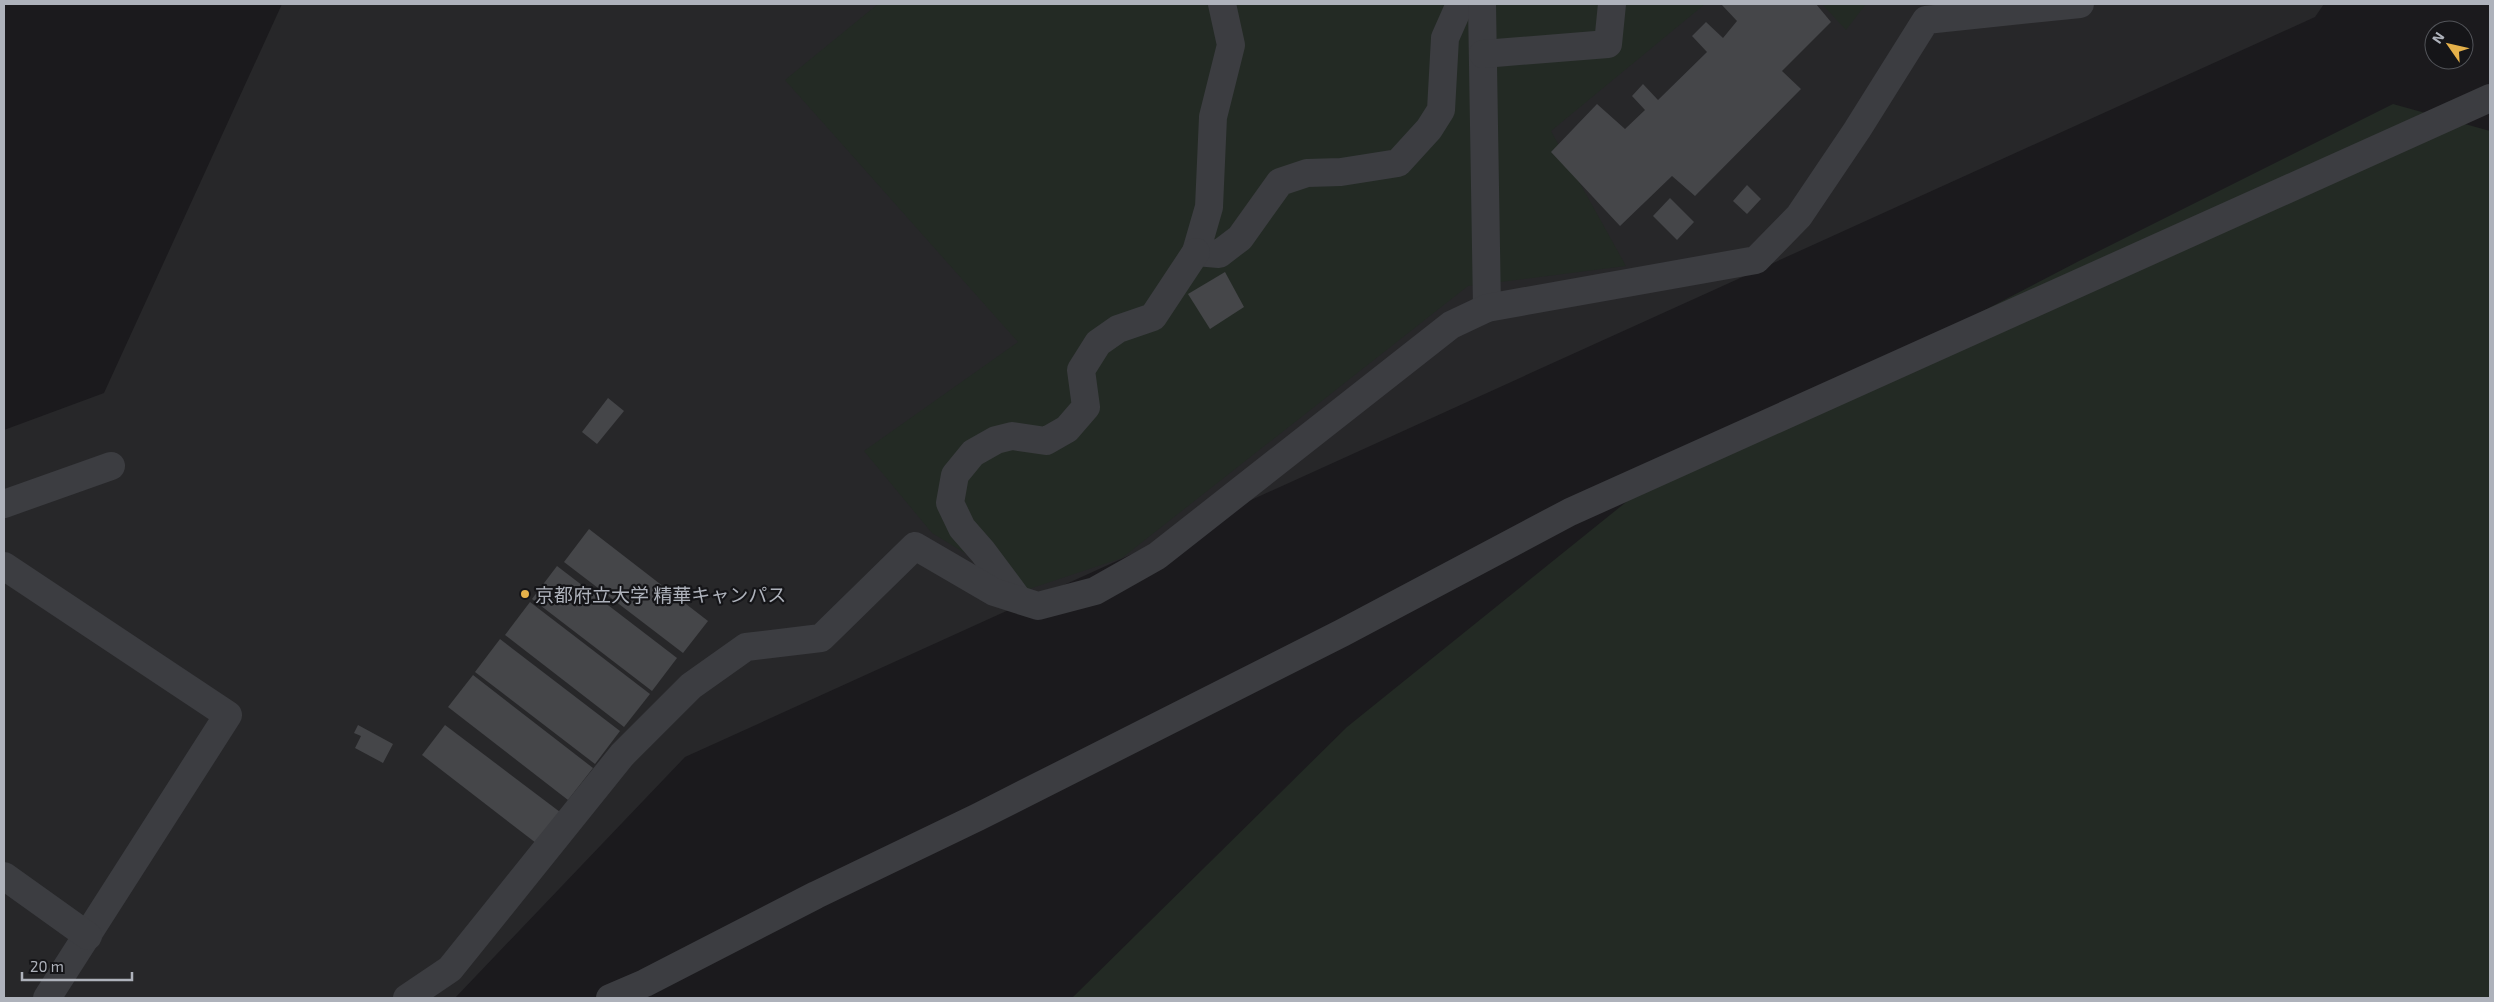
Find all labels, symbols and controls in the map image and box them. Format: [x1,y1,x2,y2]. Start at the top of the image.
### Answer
north arrow [2424,20,2474,70]
text: N [2428,29,2448,46]
place label: 京都府立大学 精華キャンパス [535,583,786,606]
marker: 京都府立大学 精華キャンパス [519,588,531,600]
scale bar [22,950,132,982]
text: 20 m [30,957,64,975]

